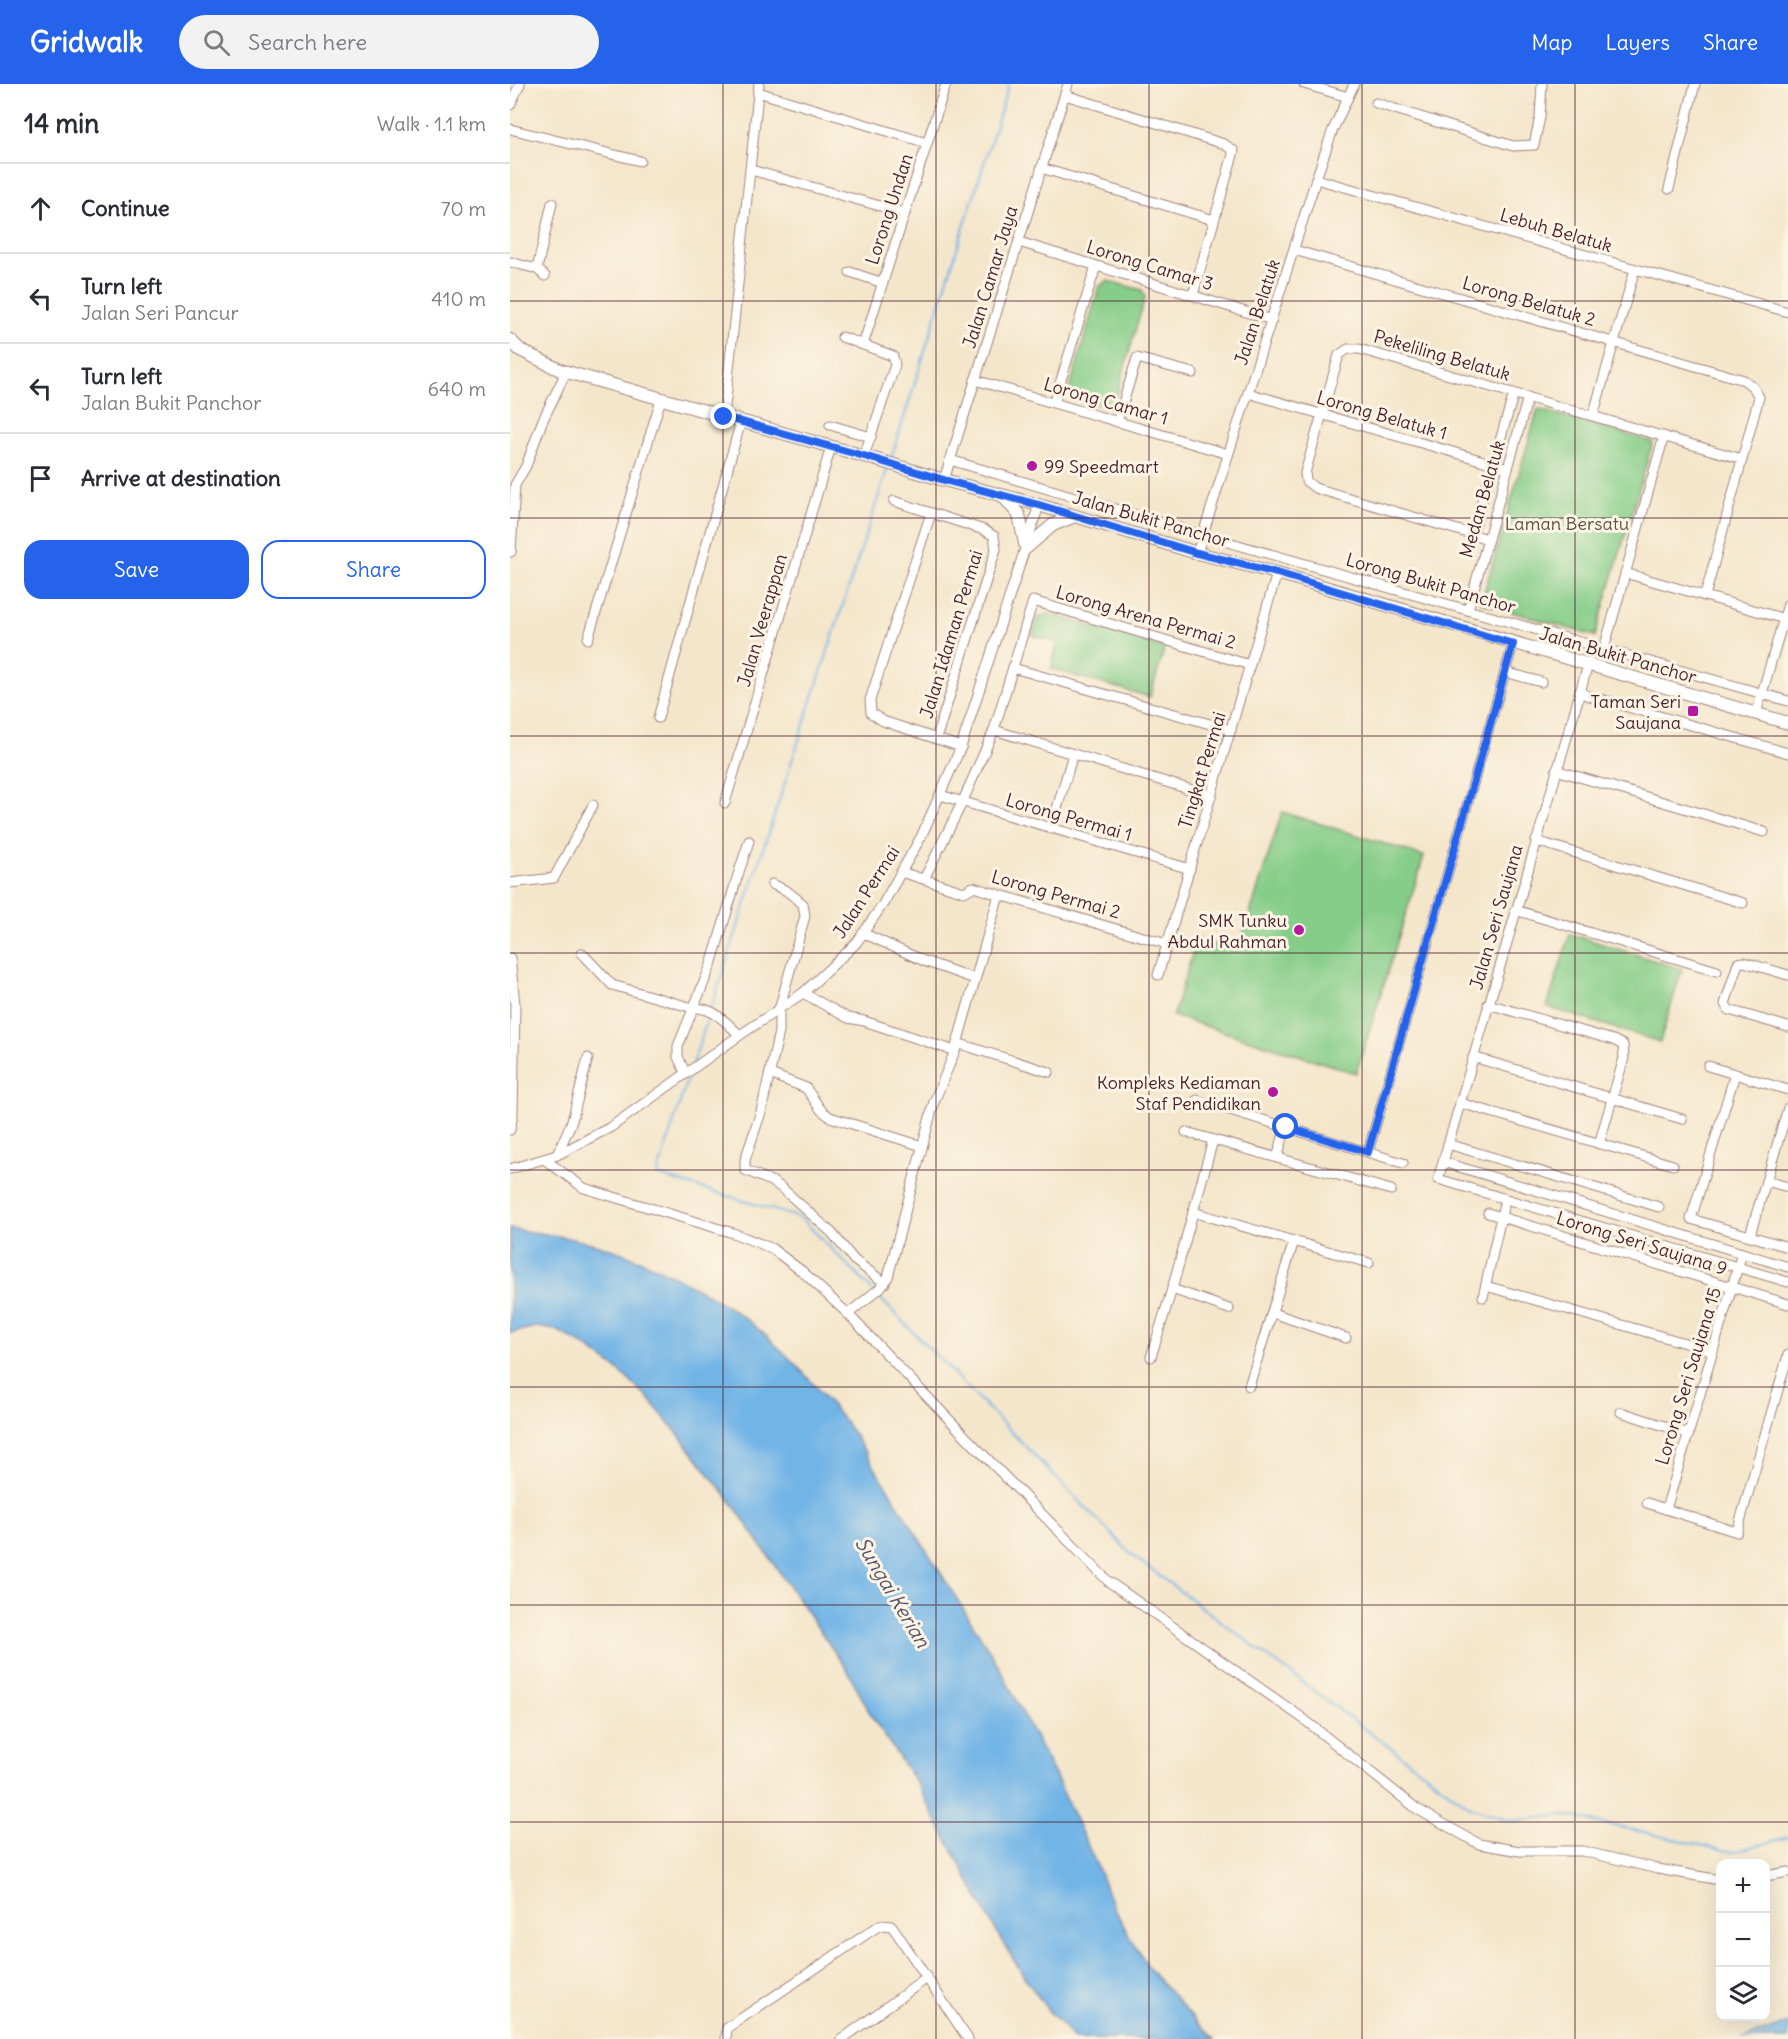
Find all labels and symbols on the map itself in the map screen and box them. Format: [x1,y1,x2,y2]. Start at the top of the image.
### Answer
street label: Lorong Undan [860,150,918,268]
street label: Jalan Camar Jaya [957,203,1023,351]
street label: Lebuh Belatuk [1497,203,1615,257]
street label: Lorong Camar 3 [1084,235,1216,295]
street label: Jalan Belatuk [1229,256,1285,368]
street label: Lorong Belatuk 2 [1460,271,1598,331]
street label: Pekeliling Belatuk [1371,325,1513,385]
street label: Lorong Camar 1 [1041,372,1171,430]
street label: Lorong Belatuk 1 [1314,385,1450,445]
route end [710,403,736,429]
street label: Medan Belatuk [1454,438,1510,560]
place label: 99 Speedmart [1044,455,1159,478]
marker: 99 Speedmart [1025,459,1039,473]
street label: Jalan Bukit Panchor [1070,486,1233,553]
park label: Laman Bersatu [1505,512,1629,535]
street label: Jalan Idaman Permai [914,547,988,721]
street label: Lorong Bukit Panchor [1343,548,1519,618]
street label: Jalan Veerappan [732,551,792,689]
street label: Lorong Arena Permai 2 [1053,580,1239,654]
street label: Jalan Bukit Panchor [1537,622,1700,689]
place label: Taman Seri Saujana [1591,690,1681,734]
marker: Taman Seri Saujana [1686,704,1700,718]
street label: Tingkat Permai [1173,709,1231,831]
street label: Lorong Permai 1 [1003,788,1135,846]
street label: Jalan Permai [828,841,904,943]
street label: Jalan Seri Saujana [1464,842,1528,992]
street label: Lorong Permai 2 [989,865,1123,923]
place label: SMK Tunku Abdul Rahman [1168,909,1287,953]
marker: SMK Tunku Abdul Rahman [1292,923,1306,937]
place label: Kompleks Kediaman Staf Pendidikan [1097,1071,1261,1115]
marker: Kompleks Kediaman Staf Pendidikan [1266,1085,1280,1099]
route start [1272,1113,1298,1139]
street label: Lorong Seri Saujana 9 [1554,1206,1730,1280]
street label: Lorong Seri Saujana 15 [1650,1284,1726,1468]
water label: Sungai Kerian [850,1532,936,1652]

